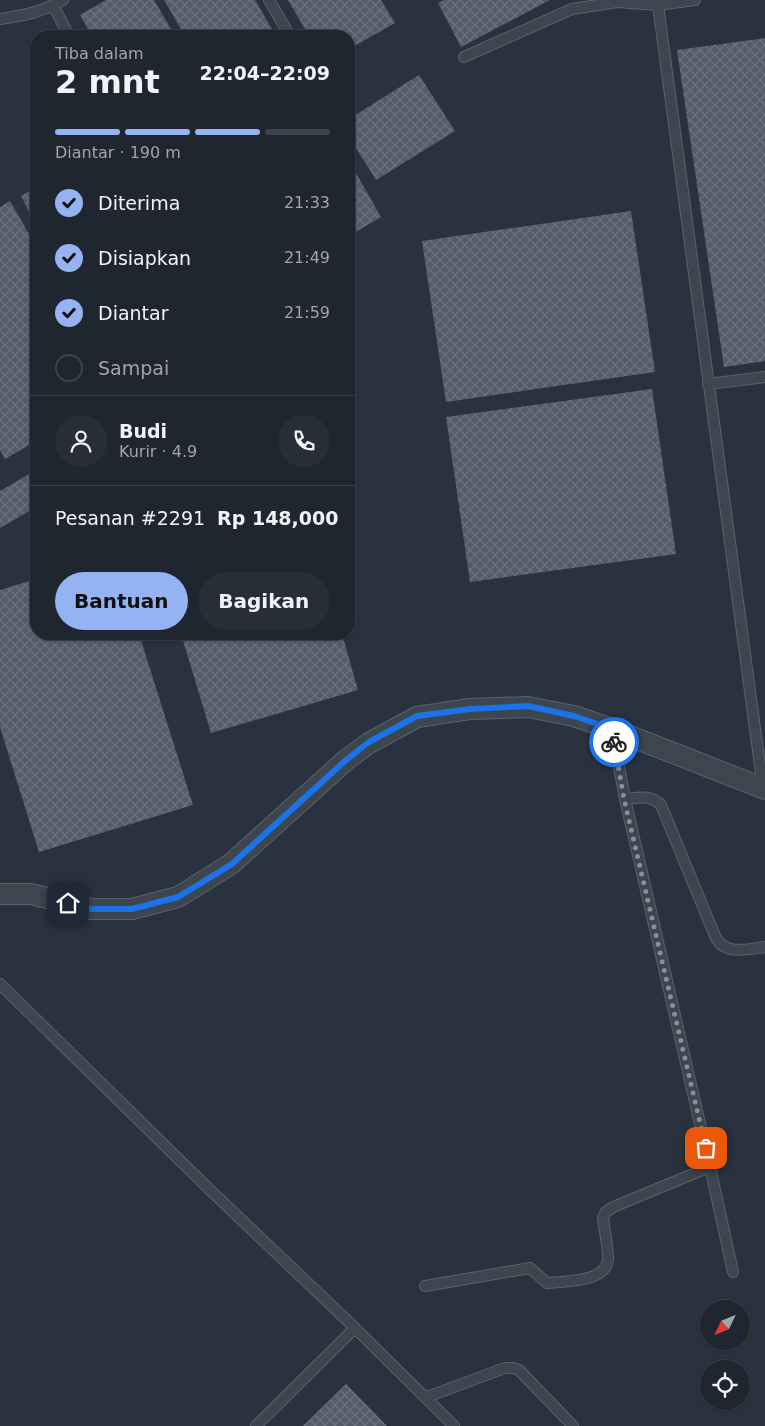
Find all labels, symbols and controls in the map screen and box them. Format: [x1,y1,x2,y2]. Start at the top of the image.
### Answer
text: Tiba dalam [55,44,144,63]
text: 22:04–22:09 [200,62,330,84]
text: 2 mnt [55,63,160,101]
text: Diantar · 190 m [55,143,181,162]
icon: check [55,189,83,217]
text: Diterima [98,192,180,214]
text: 21:33 [284,193,330,212]
icon: check [55,244,83,272]
text: Disiapkan [98,247,191,269]
text: 21:49 [284,248,330,267]
icon: check [55,299,83,327]
text: Diantar [98,302,169,324]
text: 21:59 [284,303,330,322]
text: Sampai [98,357,169,379]
button: person [55,415,107,467]
button: phone [278,415,330,467]
text: Budi [119,420,167,442]
text: Kurir · 4.9 [119,442,197,461]
text: Pesanan #2291 [55,507,205,529]
text: Rp 148,000 [217,507,338,529]
button: Bantuan [55,572,188,630]
button: Bagikan [198,572,330,630]
courier [589,717,639,767]
icon: bike [600,728,628,756]
pin [47,882,89,924]
icon: home [54,889,82,917]
pin [685,1127,727,1169]
icon: bag [692,1134,720,1162]
north arrow [700,1300,750,1350]
map controls [700,1300,750,1410]
button: locate [700,1360,750,1410]

